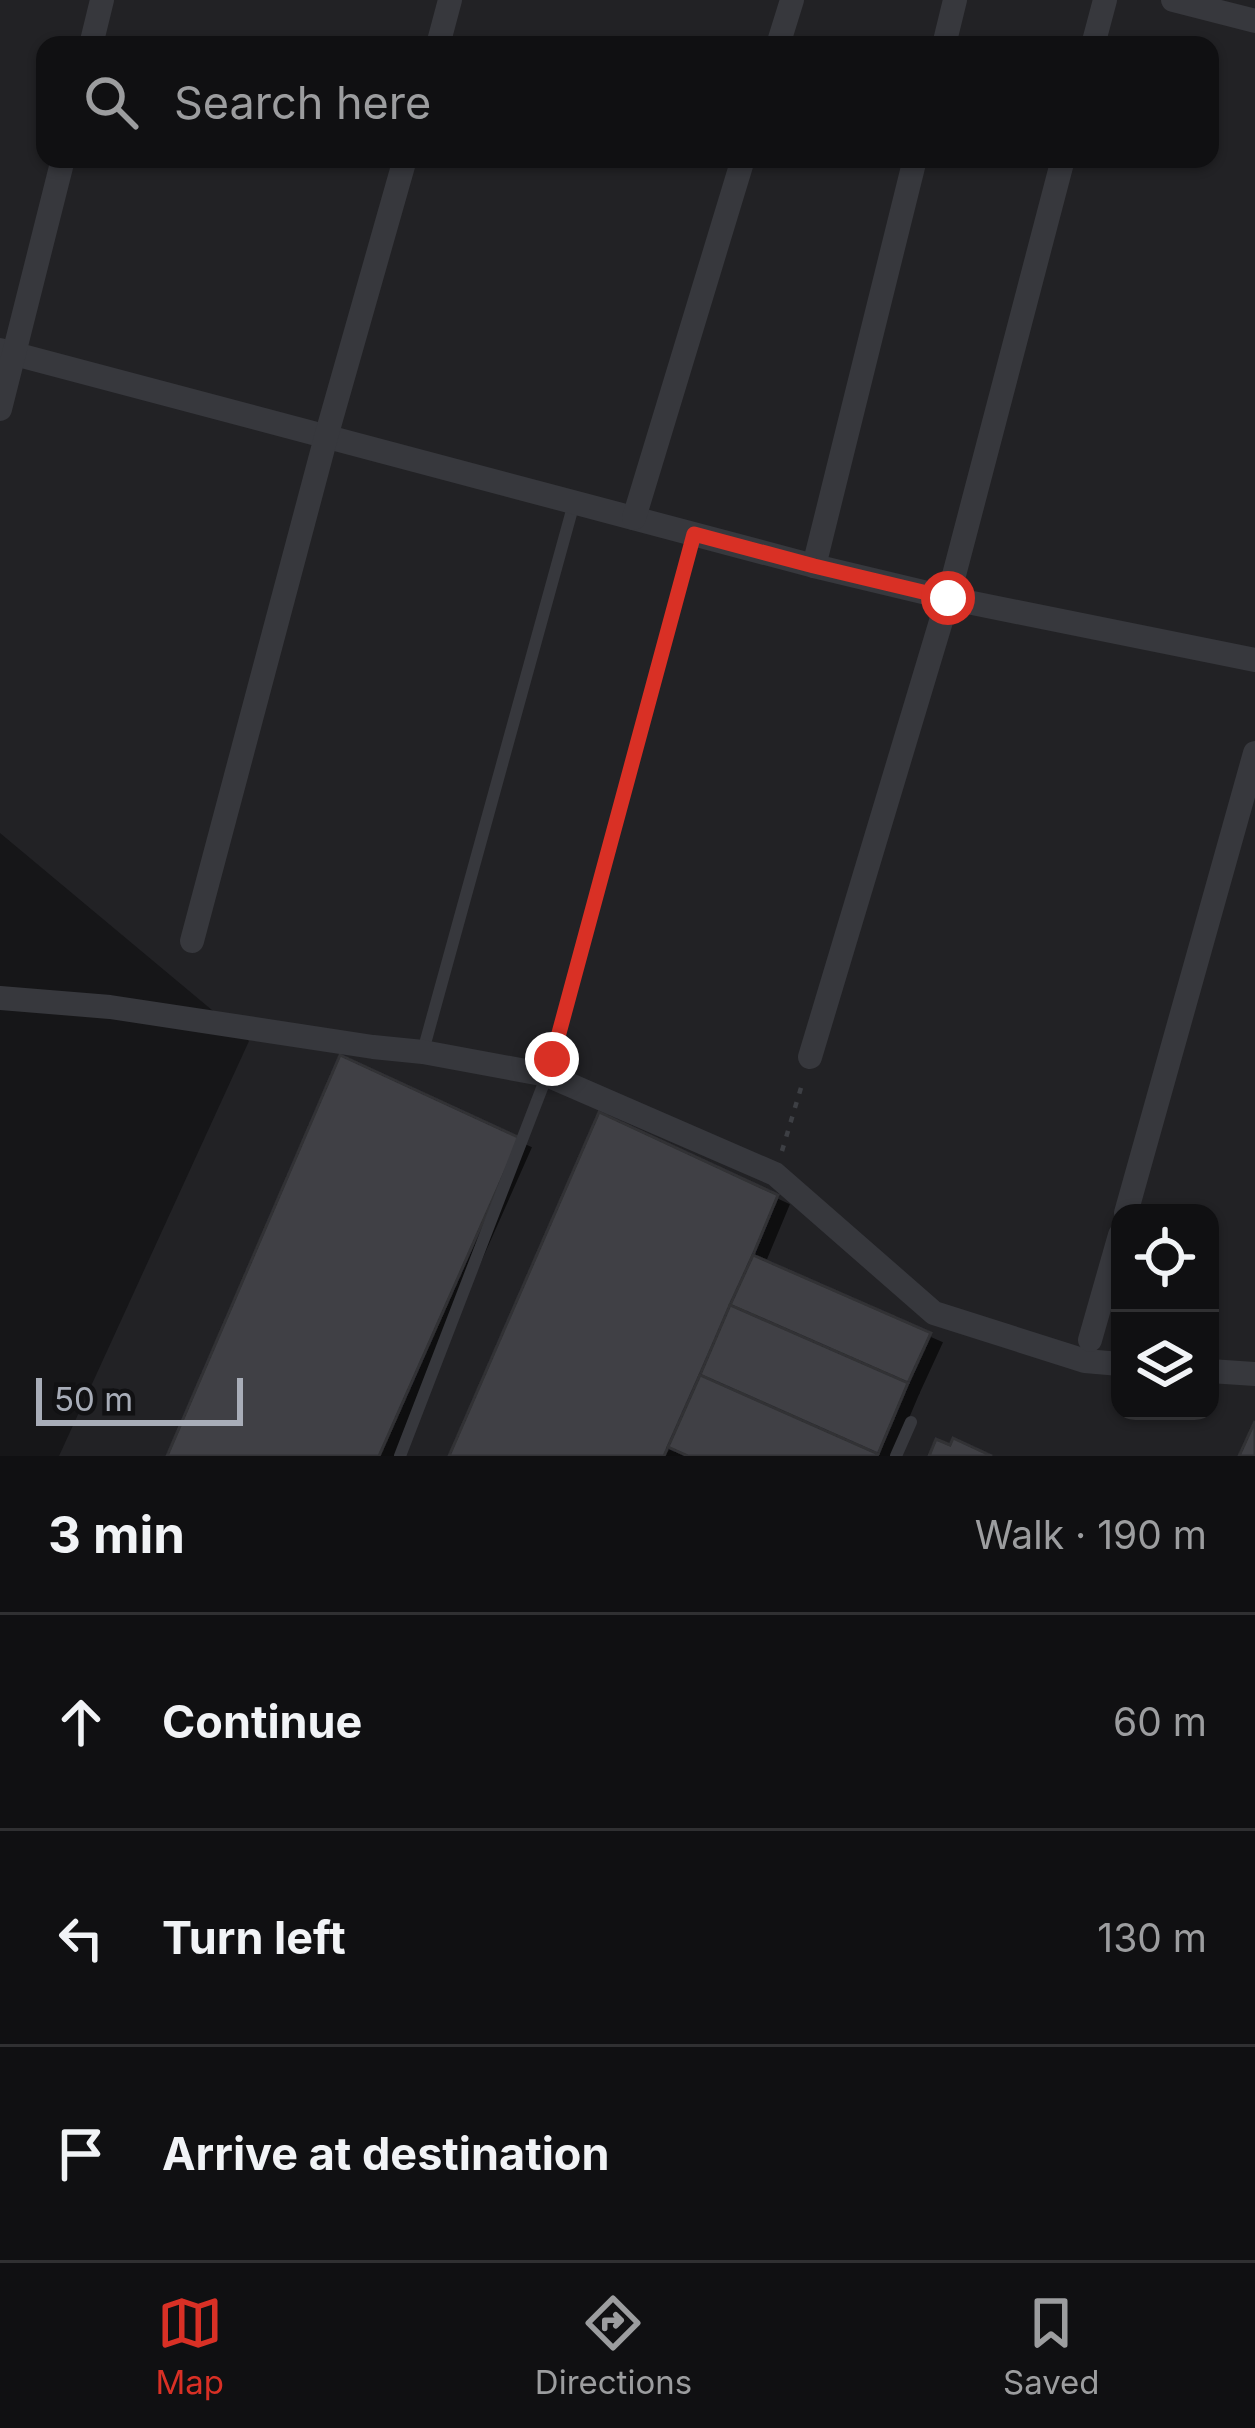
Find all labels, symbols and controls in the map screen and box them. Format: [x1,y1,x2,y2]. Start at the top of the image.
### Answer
search box [36,36,1219,168]
icon: search [78,69,144,135]
text: Search here [174,75,431,130]
route start [921,571,975,625]
route end [525,1032,579,1086]
map controls [1111,1204,1219,1420]
button: locate [1111,1204,1219,1312]
button: layers [1111,1312,1219,1420]
scale bar [36,1372,243,1425]
text: 50 m [54,1379,133,1419]
text: 3 min [48,1504,185,1565]
text: Walk · 190 m [975,1511,1207,1558]
icon: ahead [48,1689,114,1755]
text: Continue [162,1694,362,1749]
text: 60 m [1113,1698,1207,1745]
icon: left [48,1905,114,1971]
text: Turn left [162,1910,346,1965]
text: 130 m [1097,1914,1207,1961]
icon: arrive [48,2121,114,2187]
text: Arrive at destination [162,2126,609,2181]
tab: Map [155,2290,224,2402]
tab: Directions [535,2290,692,2402]
tab: Saved [1003,2290,1100,2402]

